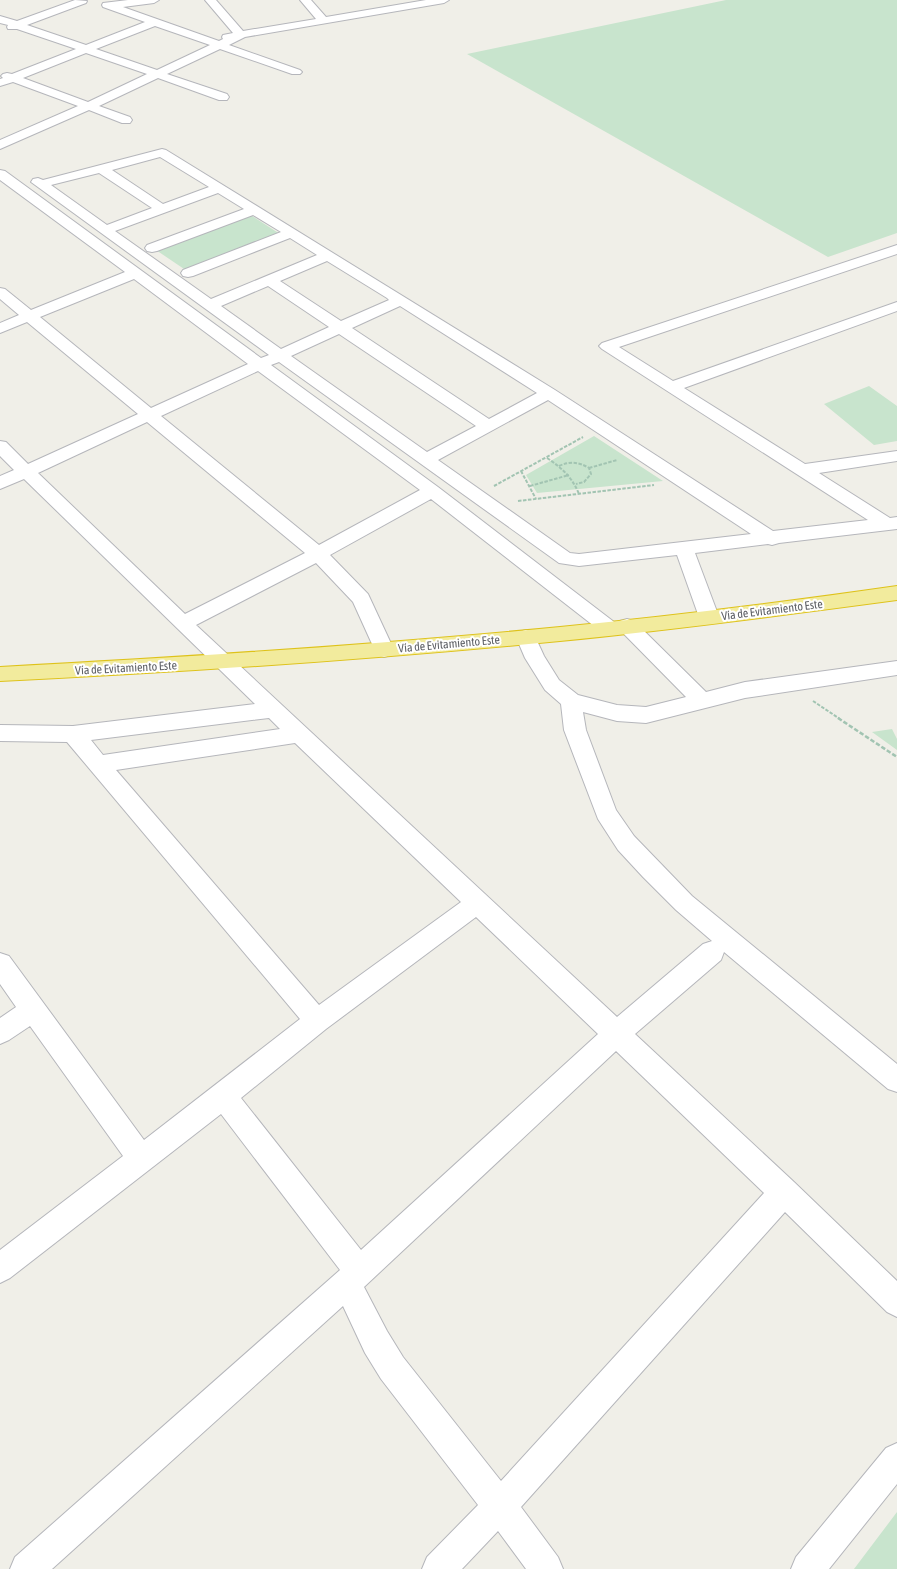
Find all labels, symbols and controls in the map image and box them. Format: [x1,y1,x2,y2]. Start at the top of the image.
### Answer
street label: Vía de Evitamiento Este [721,597,823,623]
street label: Vía de Evitamiento Este [398,633,500,655]
street label: Vía de Evitamiento Este [75,658,177,678]

